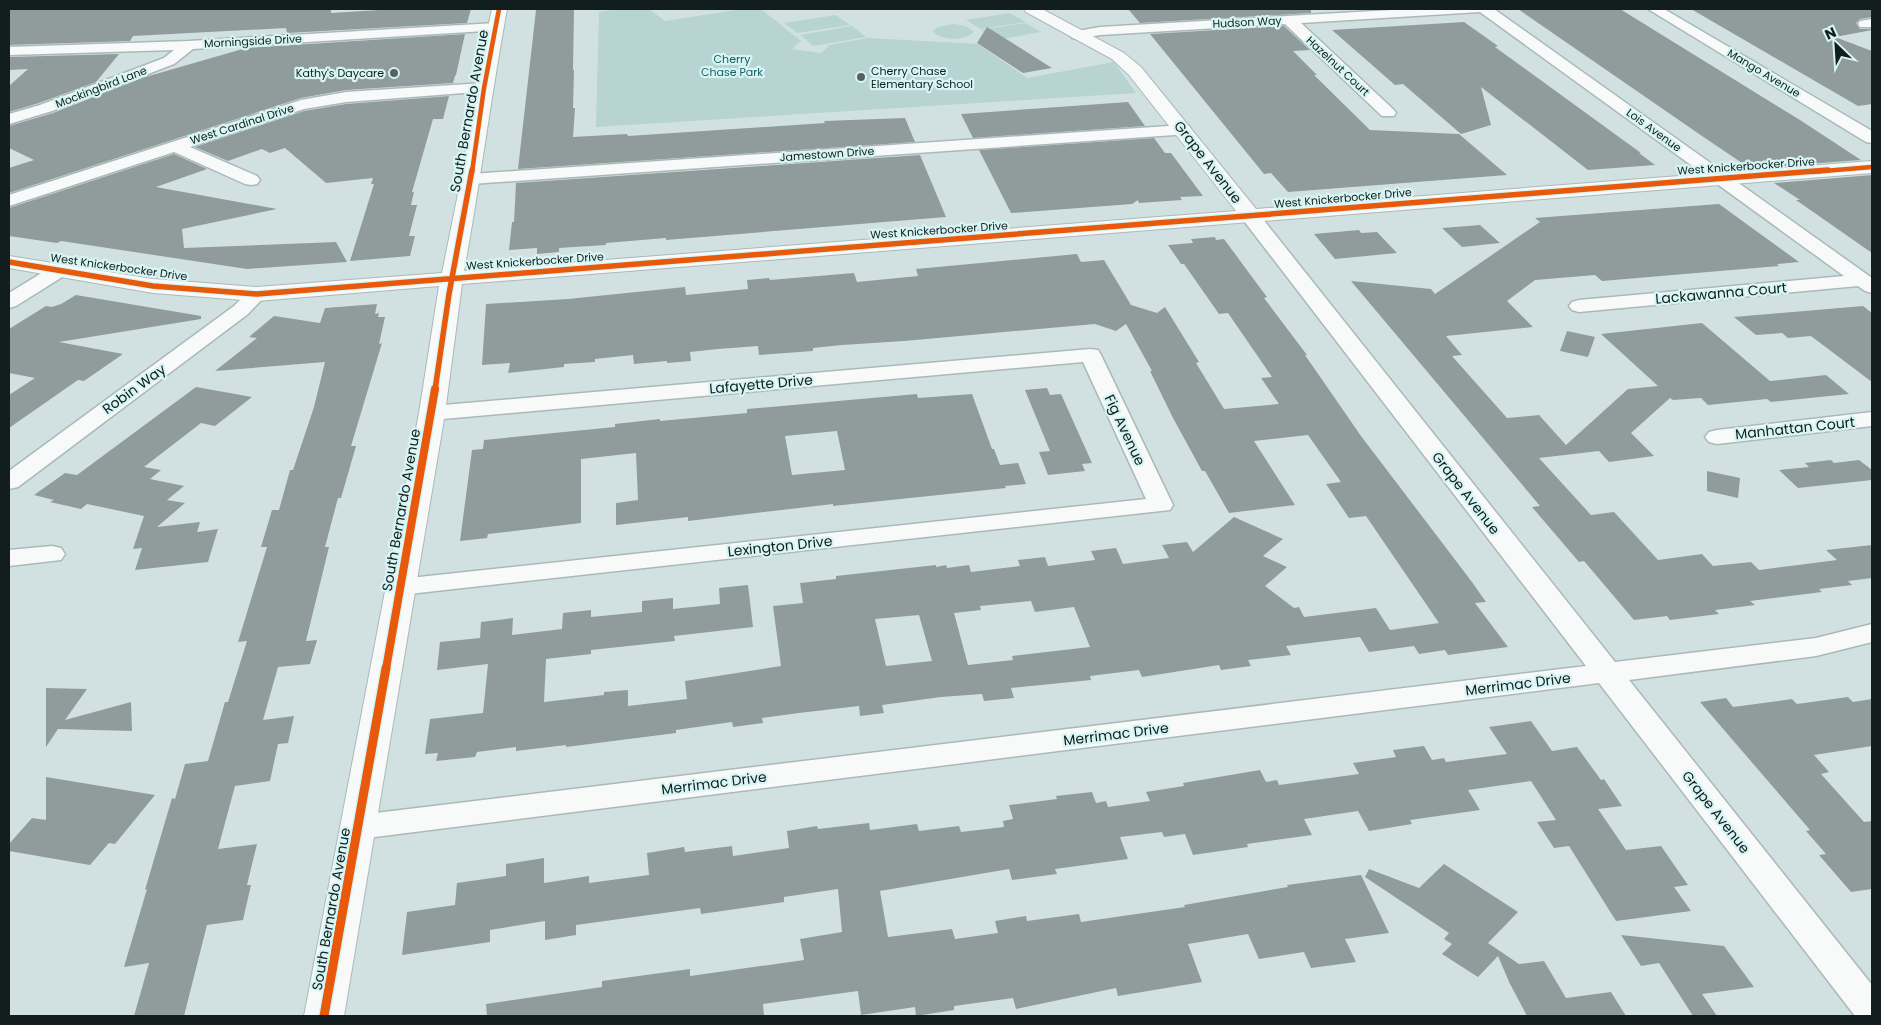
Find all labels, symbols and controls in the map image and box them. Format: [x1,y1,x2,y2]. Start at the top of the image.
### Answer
street label: Hudson Way [1212,12,1283,32]
north arrow [1811,20,1861,70]
text: N [1822,22,1840,45]
street label: South Bernardo Avenue [445,28,493,194]
street label: Morningside Drive [204,30,303,52]
street label: Hazelnut Court [1303,32,1373,100]
street label: Mango Avenue [1724,45,1804,101]
park label: Cherry Chase Park [701,51,763,80]
street label: Mockingbird Lane [53,62,149,112]
place label: Cherry Chase Elementary School [871,63,973,92]
place label: Kathy's Daycare [296,65,384,81]
marker: Kathy's Daycare [388,67,400,79]
marker: Cherry Chase Elementary School [855,71,867,83]
street label: West Cardinal Drive [188,100,296,148]
street label: Lois Avenue [1623,105,1685,156]
street label: Grape Avenue [1169,116,1247,208]
street label: Jamestown Drive [779,143,875,165]
street label: West Knickerbocker Drive [1677,153,1816,179]
street label: West Knickerbocker Drive [1274,184,1413,212]
street label: West Knickerbocker Drive [870,217,1009,243]
street label: West Knickerbocker Drive [466,248,605,274]
street label: West Knickerbocker Drive [50,249,189,285]
street label: Lackawanna Court [1654,277,1788,309]
street label: Robin Way [98,359,170,419]
street label: Lafayette Drive [708,369,814,398]
street label: Fig Avenue [1100,391,1150,469]
street label: Manhattan Court [1734,412,1856,444]
street label: South Bernardo Avenue [377,427,425,593]
street label: Grape Avenue [1427,447,1505,539]
street label: Lexington Drive [727,531,834,561]
street label: Merrimac Drive [1464,668,1572,700]
street label: Merrimac Drive [1062,718,1170,750]
street label: Grape Avenue [1677,766,1755,858]
street label: Merrimac Drive [660,767,768,799]
street label: South Bernardo Avenue [307,826,355,992]

